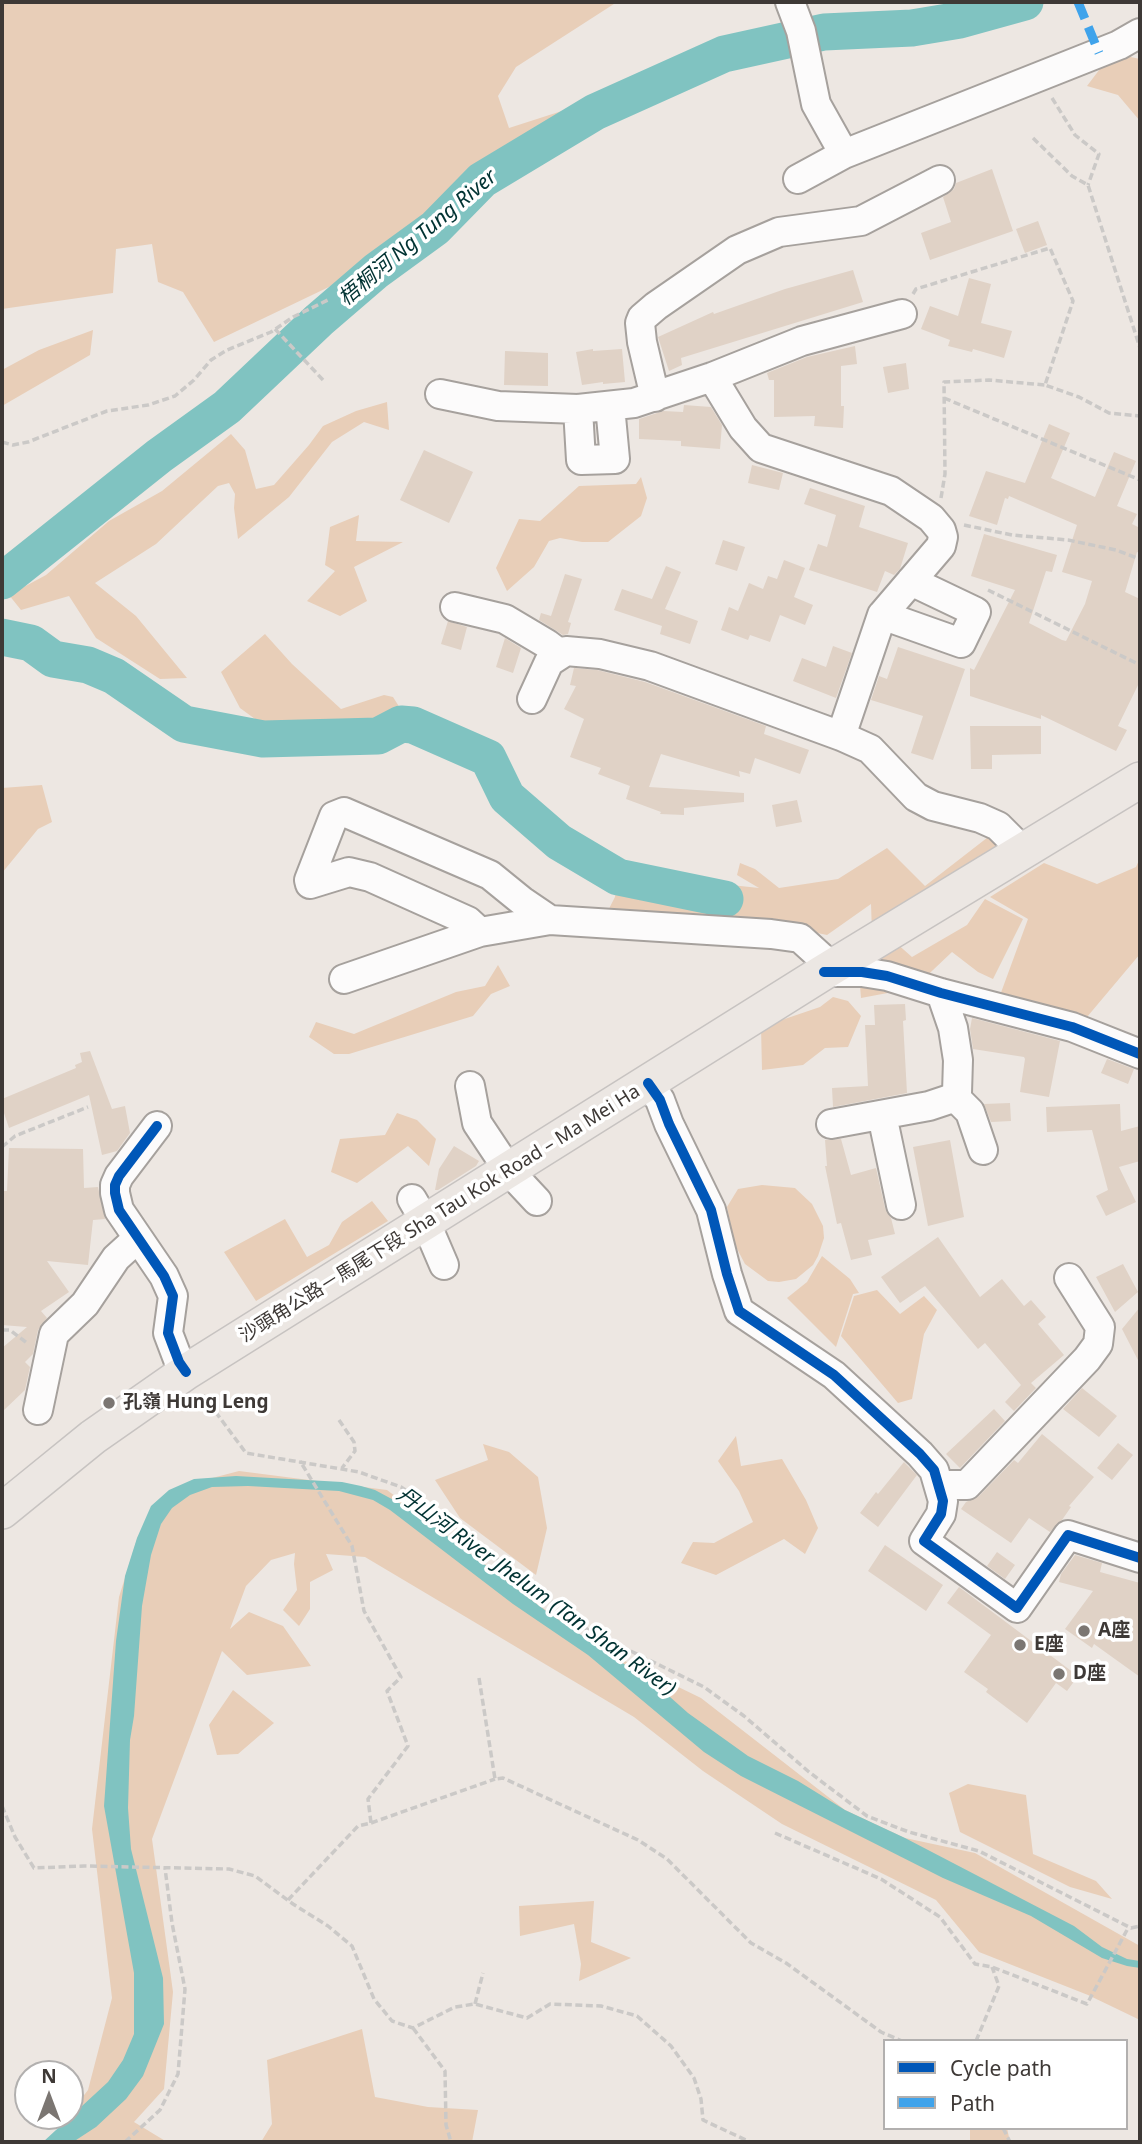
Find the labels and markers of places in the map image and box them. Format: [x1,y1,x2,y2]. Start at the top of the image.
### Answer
place label: 孔嶺 Hung Leng [123,1392,268,1414]
marker: 孔嶺 Hung Leng [101,1395,117,1411]
place label: A座 [1098,1620,1130,1642]
marker: A座 [1076,1623,1092,1639]
place label: E座 [1034,1634,1064,1656]
marker: E座 [1012,1637,1028,1653]
place label: D座 [1073,1663,1106,1685]
marker: D座 [1051,1666,1067,1682]

